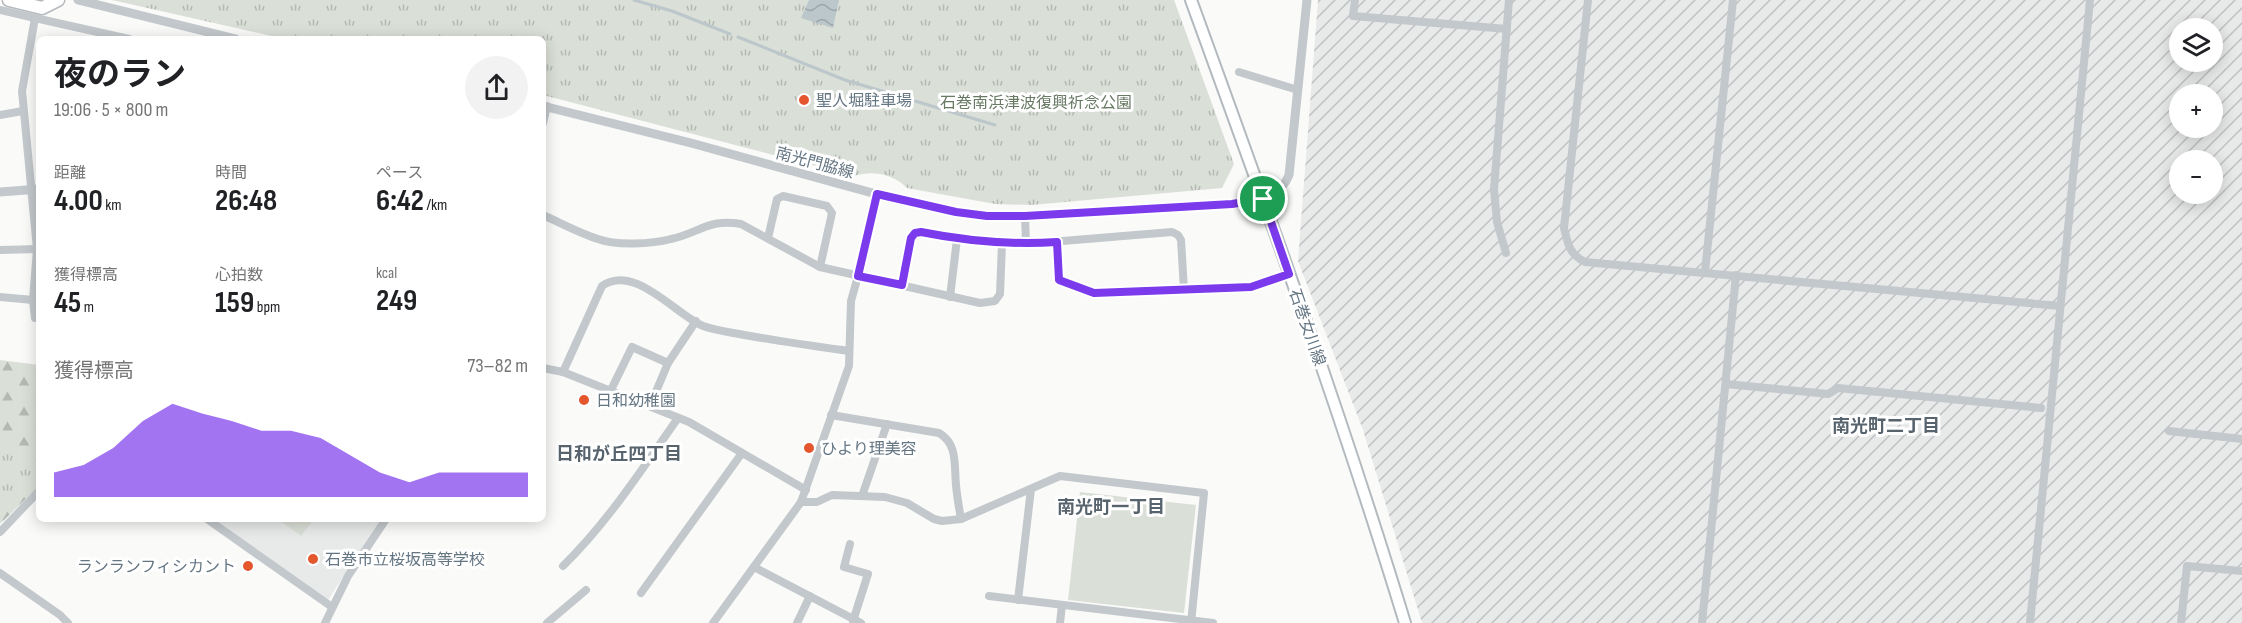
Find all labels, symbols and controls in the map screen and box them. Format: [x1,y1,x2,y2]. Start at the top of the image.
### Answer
map controls [2169,18,2223,204]
button: layers [2169,18,2223,72]
text: 夜のラン [54,55,186,95]
button: share [465,56,528,119]
button: + [2169,84,2223,138]
place label: 聖人堀駐車場 [816,92,912,111]
marker: 聖人堀駐車場 [797,93,811,107]
park label: 石巻南浜津波復興祈念公園 [940,94,1132,113]
text: 19:06 · 5 × 800 m [54,98,168,122]
street label: 南光門脇線 [774,144,856,183]
button: − [2169,150,2223,204]
text: 距離 [54,164,86,183]
text: 時間 [215,164,247,183]
text: ペース [376,164,423,183]
pin [1237,173,1288,224]
icon: arrive [1246,182,1279,215]
text: 4.00 [54,183,103,219]
text: 26:48 [215,183,277,219]
text: 6:42 [376,183,424,219]
text: km [103,196,122,215]
text: /km [424,196,447,215]
text: kcal [376,264,397,283]
text: 獲得標高 [54,266,118,285]
text: 心拍数 [215,266,263,285]
text: 249 [376,283,417,319]
text: 45 [54,285,81,321]
text: 159 [215,285,254,321]
street label: 石巻女川線 [1285,287,1329,368]
text: m [81,298,94,317]
text: bpm [254,298,280,317]
text: 73–82 m [467,354,528,378]
text: 獲得標高 [54,359,134,383]
place label: 日和幼稚園 [596,392,676,411]
marker: 日和幼稚園 [577,393,591,407]
district label: 南光町二丁目 [1832,416,1940,437]
place label: ひより理美容 [821,440,917,459]
marker: ひより理美容 [802,441,816,455]
district label: 日和が丘四丁目 [556,444,682,465]
district label: 南光町一丁目 [1057,497,1165,518]
place label: 石巻市立桜坂高等学校 [325,551,485,570]
marker: 石巻市立桜坂高等学校 [306,552,320,566]
place label: ランランフィシカント [77,558,236,577]
marker: ランランフィシカント [241,559,255,573]

